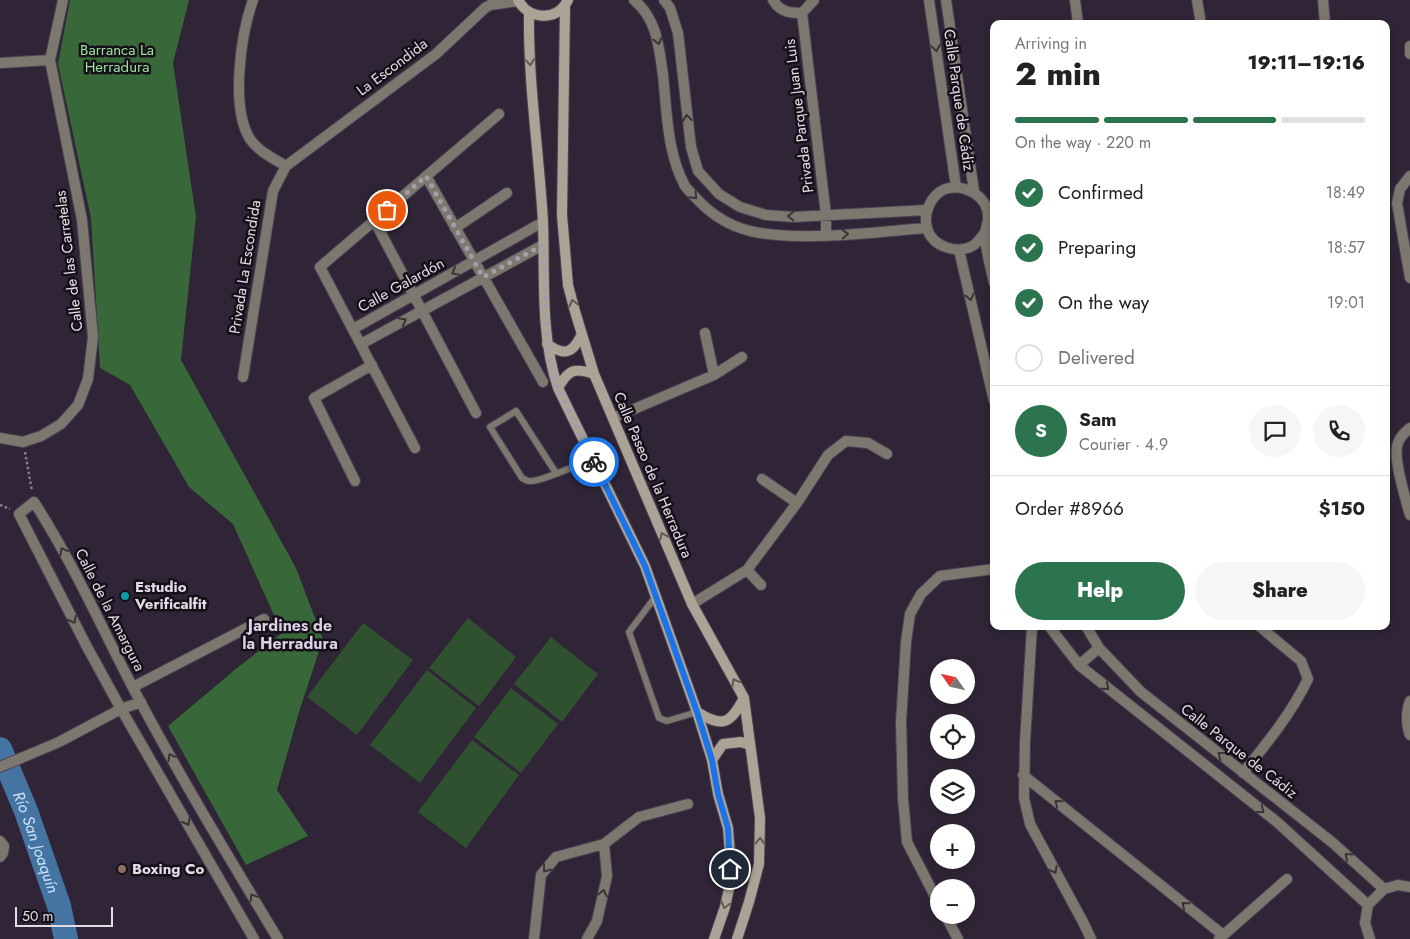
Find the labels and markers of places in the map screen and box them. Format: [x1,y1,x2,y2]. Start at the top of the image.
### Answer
pin [366,189,408,231]
place label: Estudio Verificalfit [134,576,207,615]
marker: Estudio Verificalfit [119,590,131,602]
pin [709,848,751,890]
place label: Boxing Co [132,858,204,880]
marker: Boxing Co [116,863,128,875]

